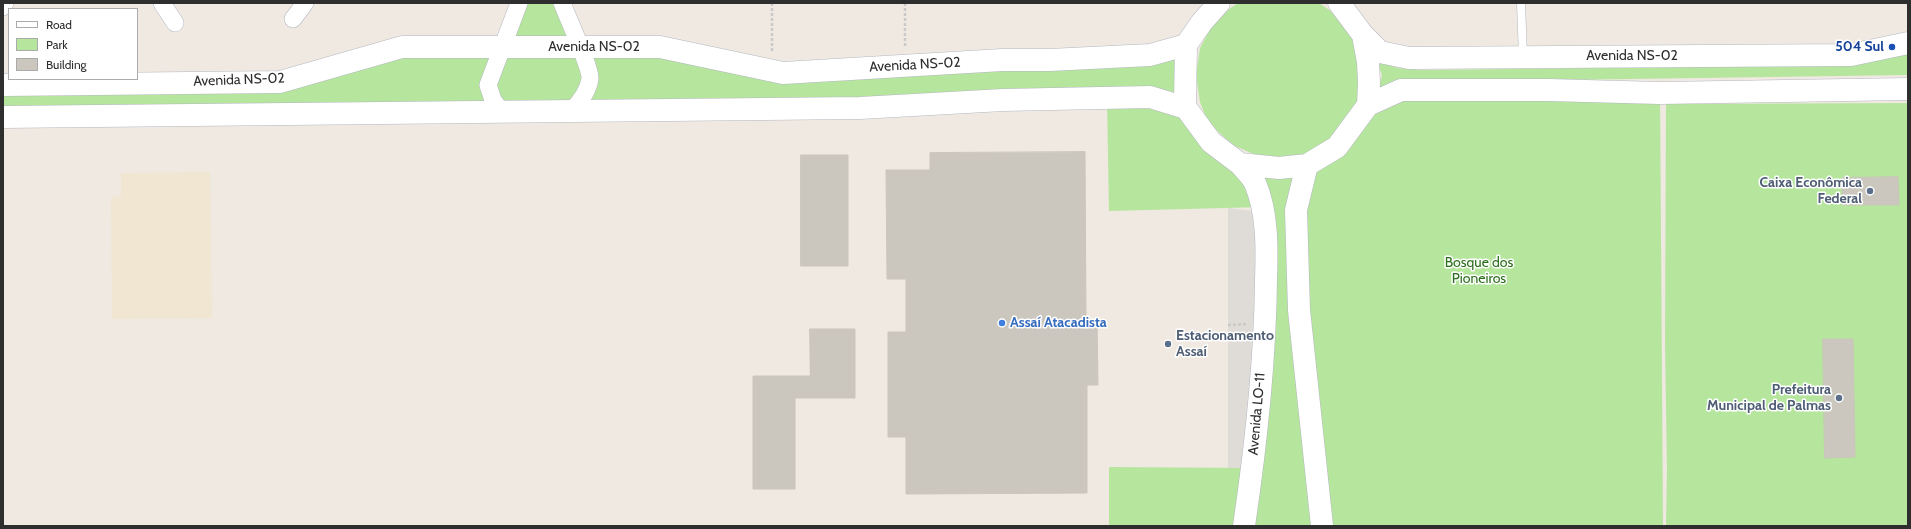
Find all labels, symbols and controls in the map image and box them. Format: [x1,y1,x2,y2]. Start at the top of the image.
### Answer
legend [8,8,138,80]
text: Road [46,17,72,32]
text: Park [46,37,68,52]
street label: Avenida NS-02 [548,39,640,55]
place label: 504 Sul [1835,39,1884,55]
marker: 504 Sul [1887,42,1897,52]
street label: Avenida NS-02 [1586,48,1678,64]
street label: Avenida NS-02 [869,54,961,76]
text: Building [46,57,87,72]
street label: Avenida NS-02 [193,70,285,90]
place label: Caixa Econômica Federal [1759,175,1862,208]
marker: Caixa Econômica Federal [1865,186,1875,196]
park label: Bosque dos Pioneiros [1445,255,1513,288]
place label: Assaí Atacadista [1010,315,1107,331]
marker: Assaí Atacadista [997,318,1007,328]
place label: Estacionamento Assaí [1176,328,1274,360]
marker: Estacionamento Assaí [1163,339,1173,349]
street label: Avenida LO-11 [1245,372,1269,456]
place label: Prefeitura Municipal de Palmas [1707,382,1831,414]
marker: Prefeitura Municipal de Palmas [1834,393,1844,403]

